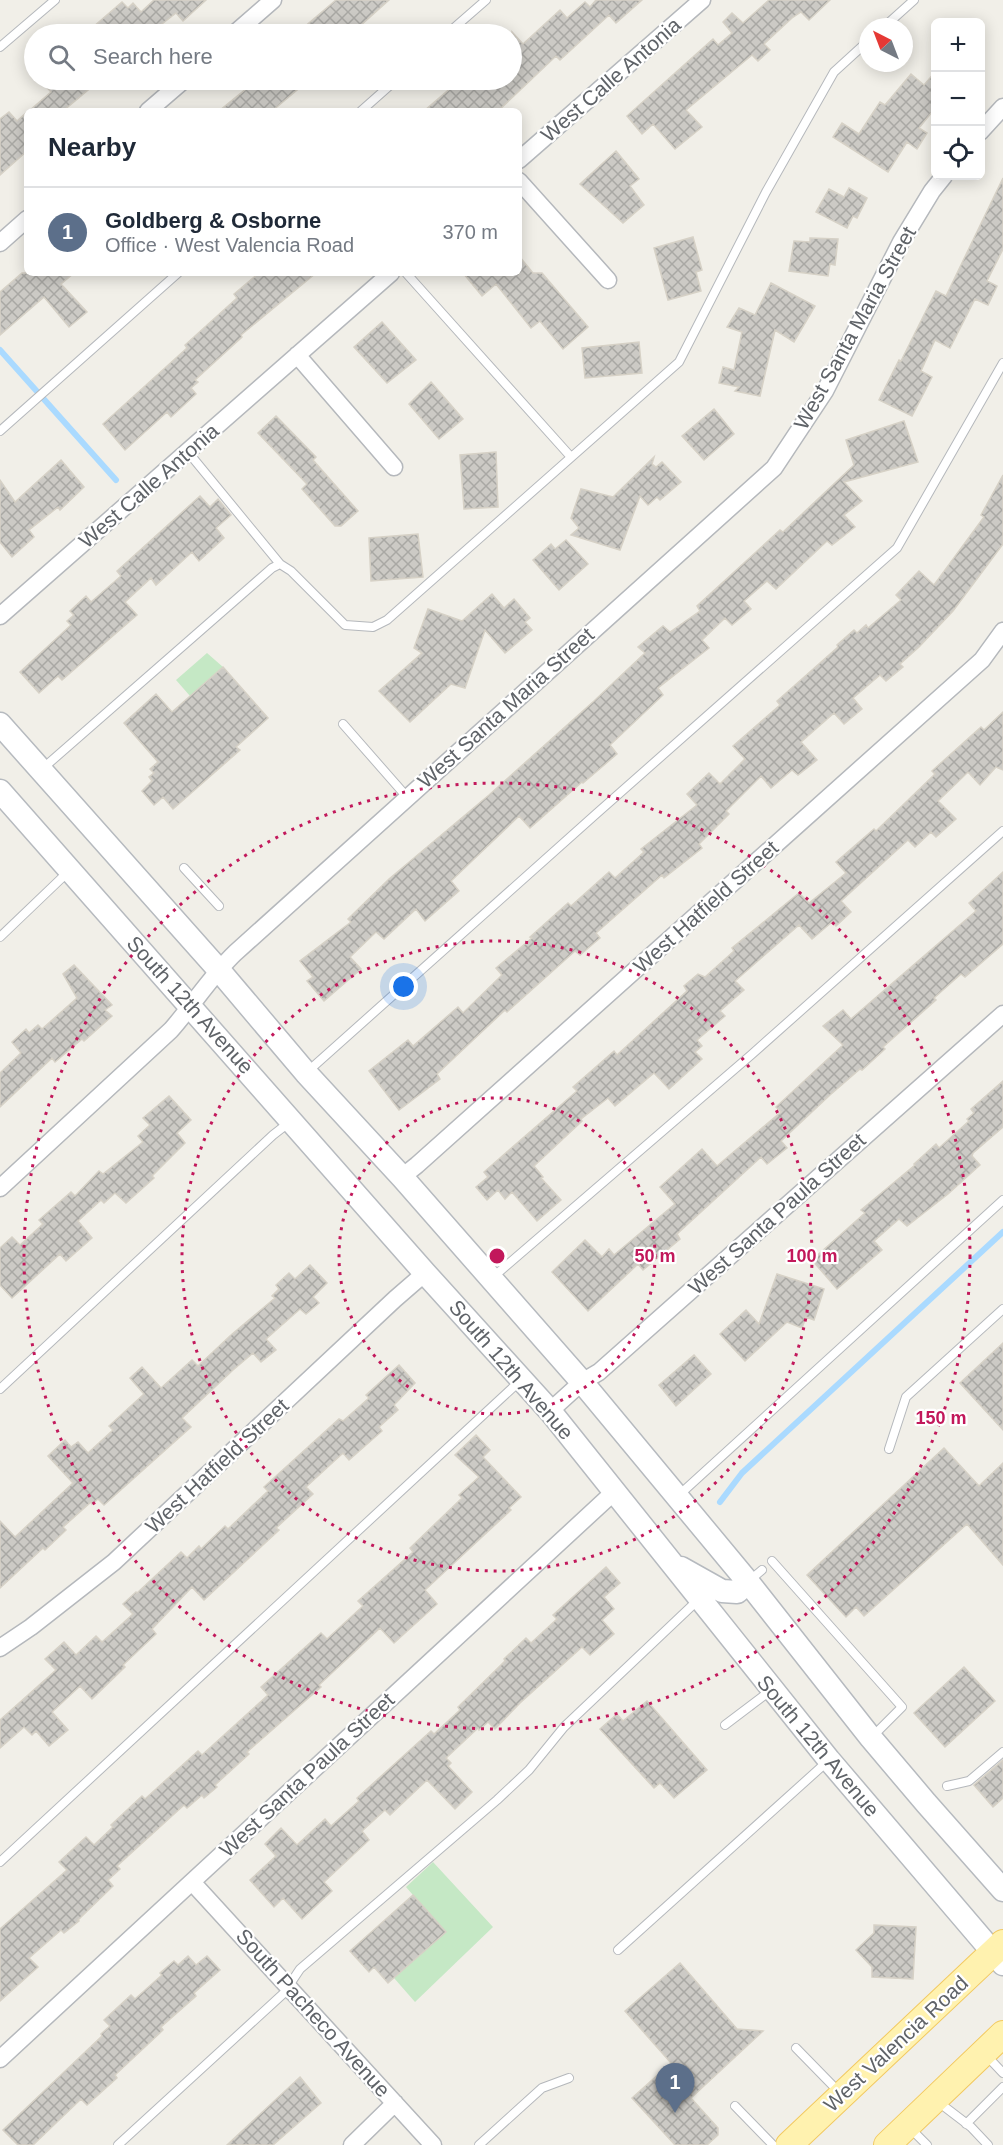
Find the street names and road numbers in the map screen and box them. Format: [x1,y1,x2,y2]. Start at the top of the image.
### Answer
street label: West Calle Antonia [536,13,685,146]
street label: West Santa Maria Street [789,222,920,433]
street label: West Calle Antonia [74,419,223,552]
street label: West Santa Maria Street [413,623,598,793]
street label: West Hatfield Street [629,836,783,978]
street label: South 12th Avenue [123,931,258,1078]
street label: West Santa Paula Street [684,1128,870,1299]
street label: South 12th Avenue [445,1295,578,1444]
street label: West Hatfield Street [141,1394,293,1538]
street label: South 12th Avenue [753,1670,884,1821]
street label: West Santa Paula Street [215,1688,399,1861]
street label: South Pacheco Avenue [232,1924,395,2101]
street label: West Valencia Road [819,1971,972,2116]

